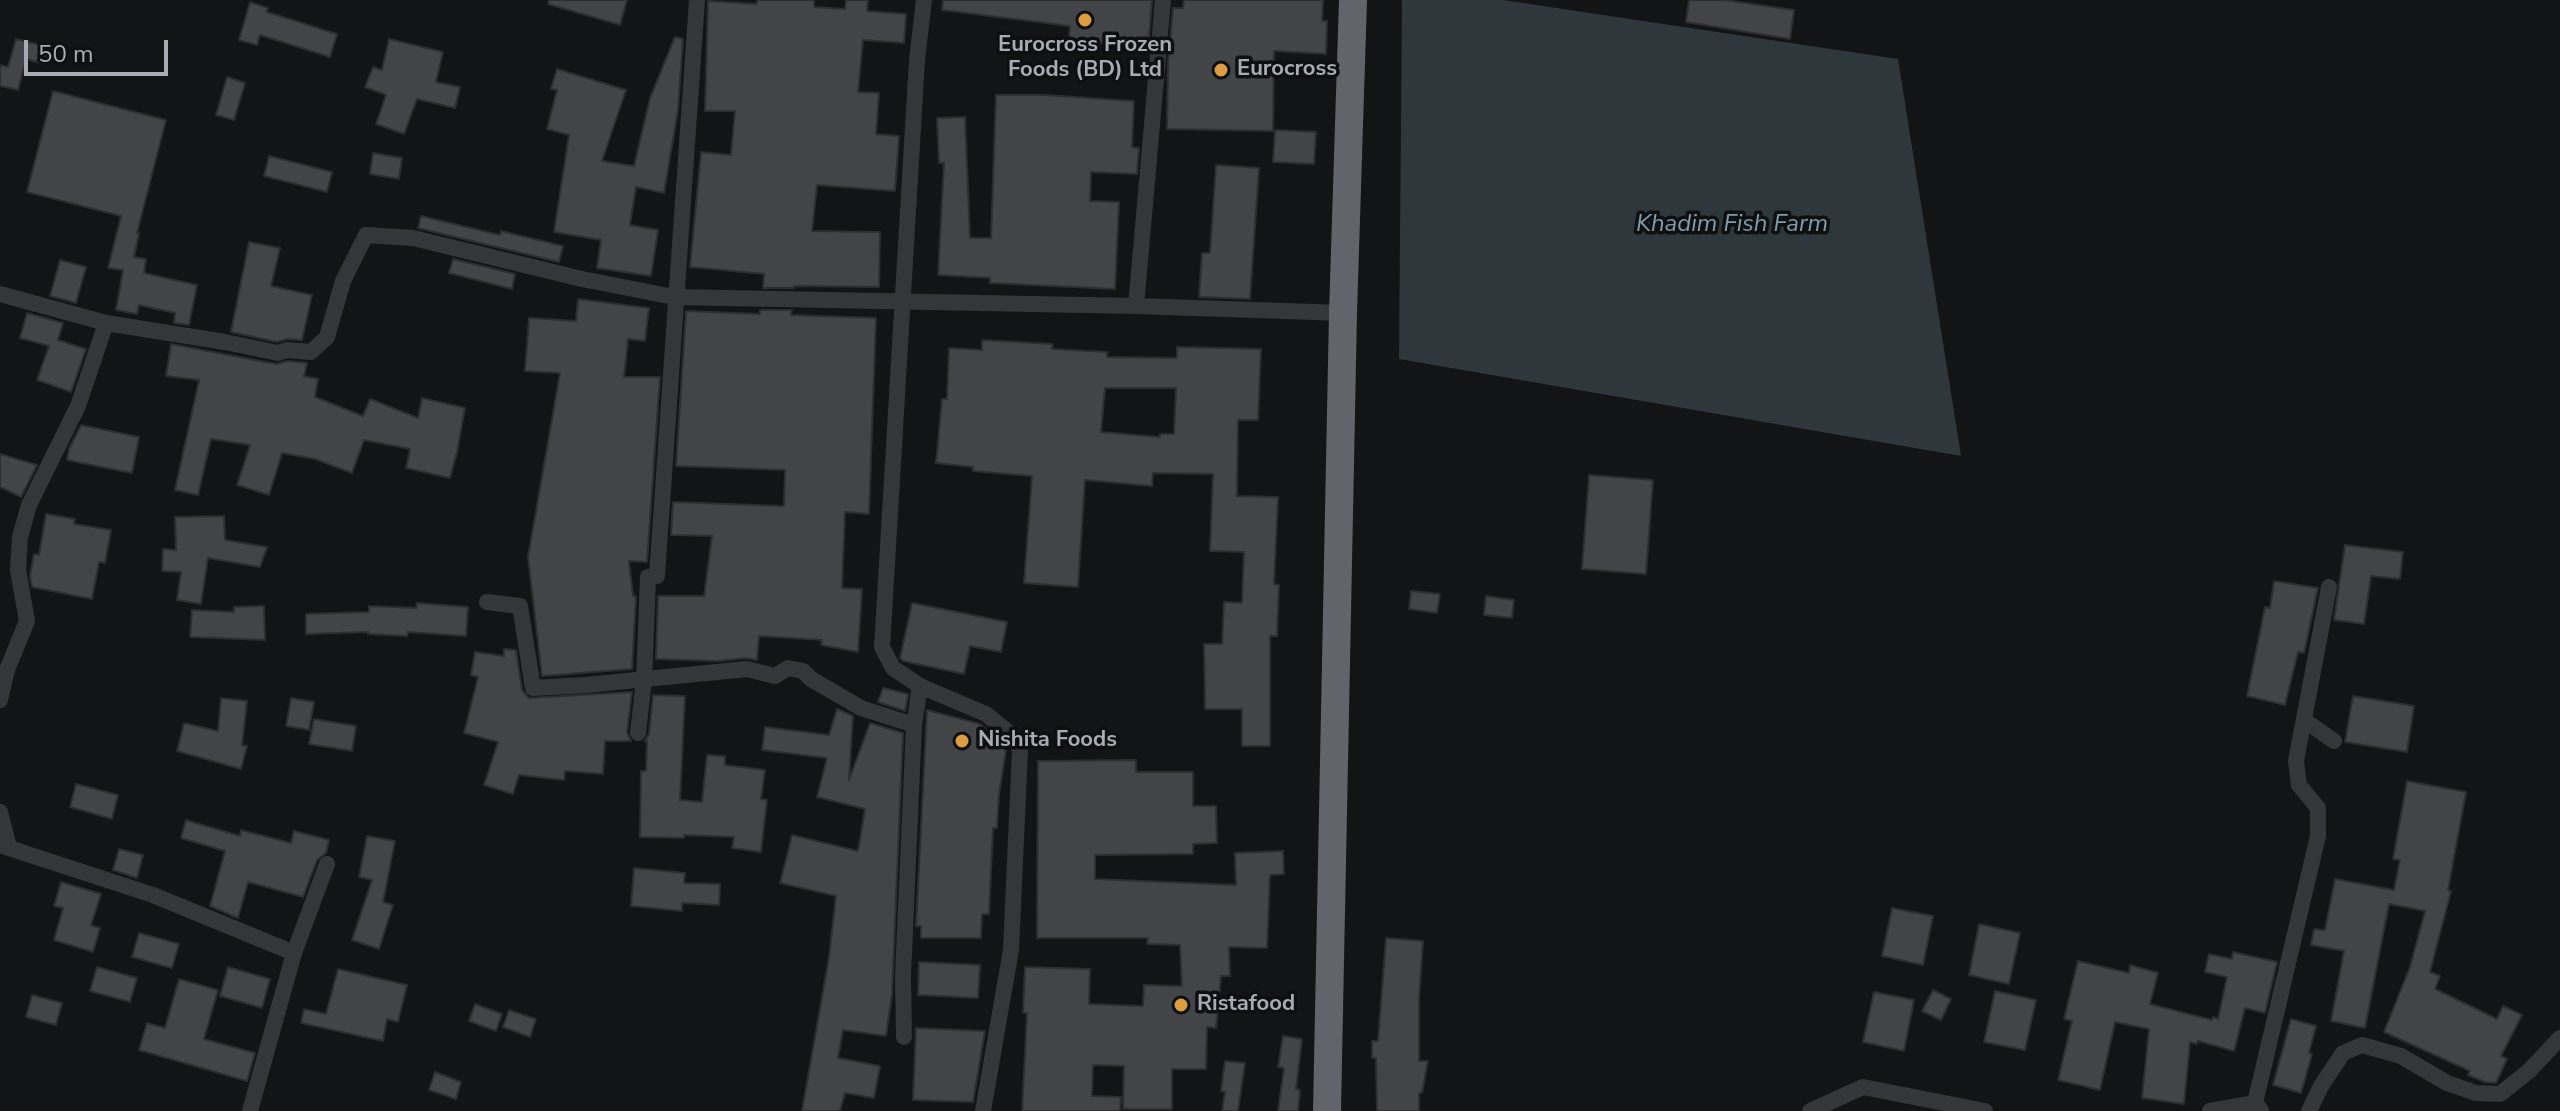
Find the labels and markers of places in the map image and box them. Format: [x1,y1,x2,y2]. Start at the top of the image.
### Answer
marker: Eurocross Frozen Foods (BD) Ltd [1076,11,1094,29]
place label: Eurocross Frozen Foods (BD) Ltd [998,33,1172,84]
place label: Eurocross [1237,57,1337,83]
marker: Eurocross [1212,61,1230,79]
place label: Nishita Foods [978,728,1117,754]
marker: Nishita Foods [953,732,971,750]
place label: Ristafood [1197,992,1295,1018]
marker: Ristafood [1172,996,1190,1014]

